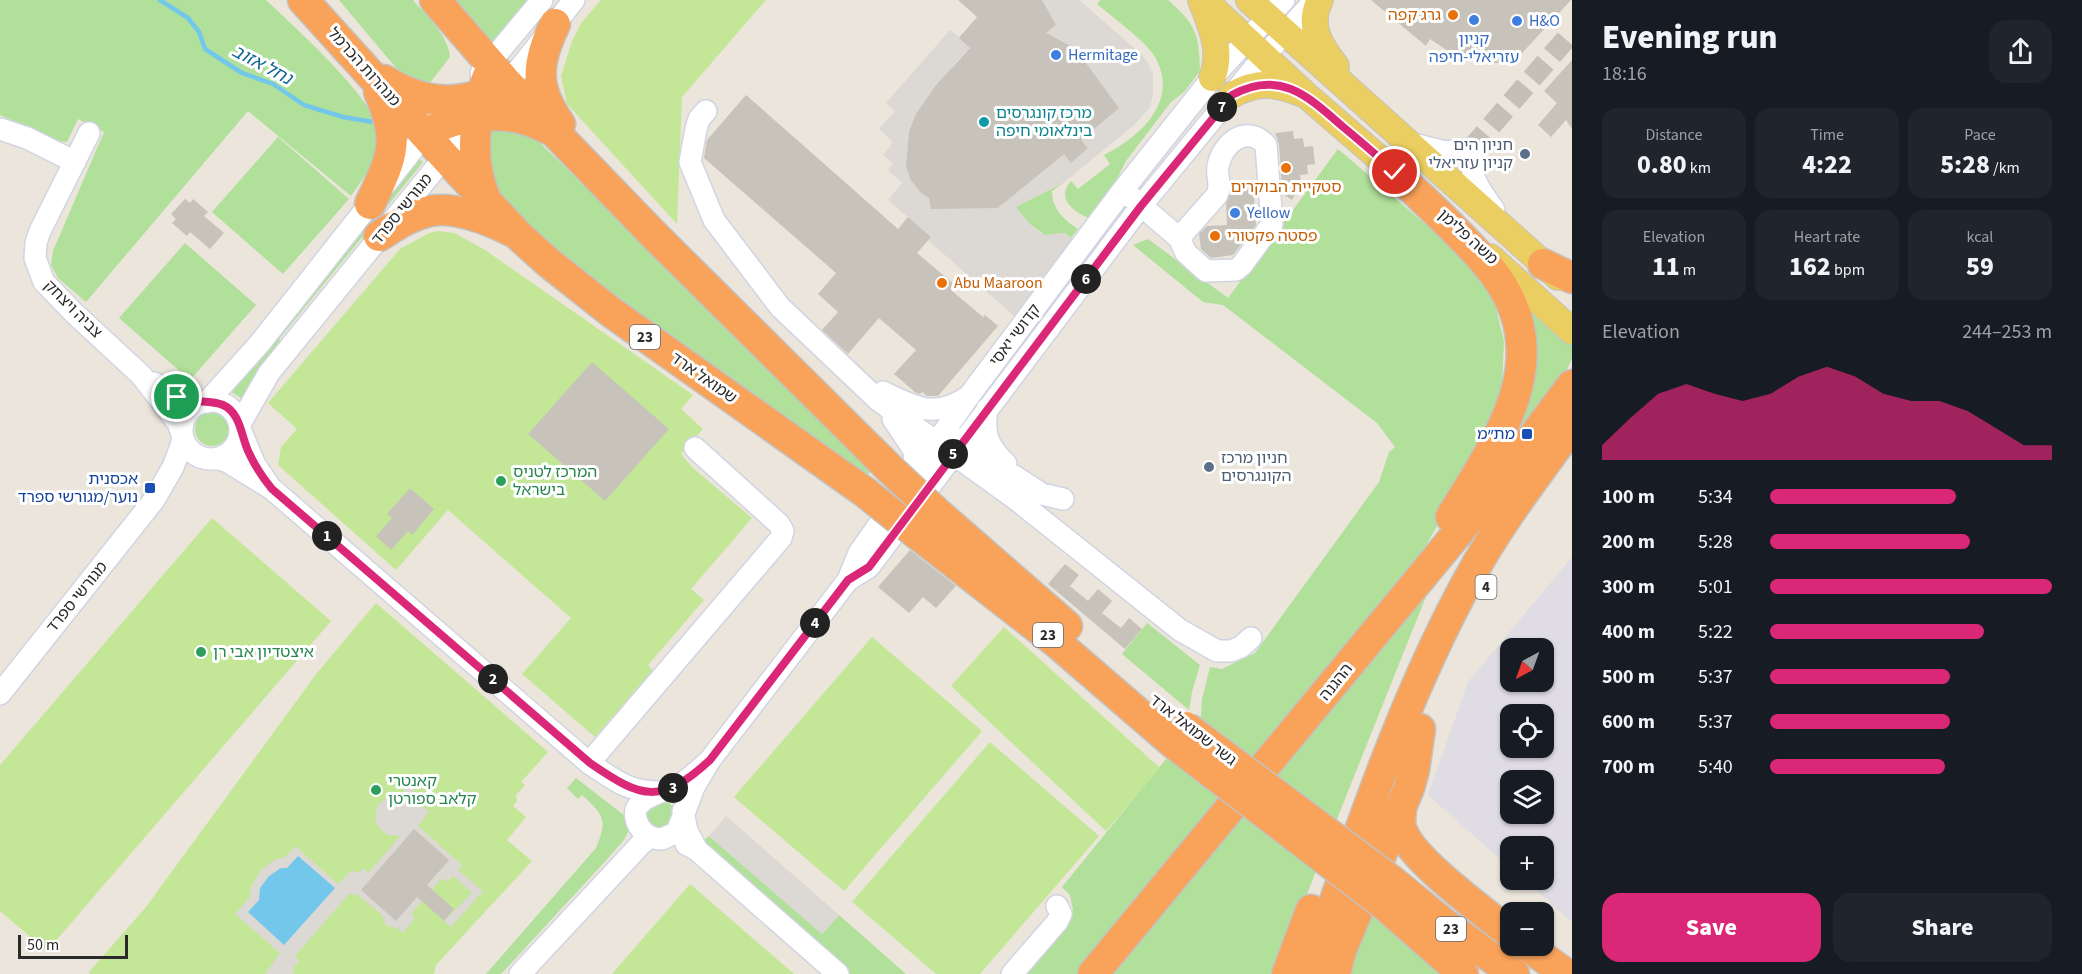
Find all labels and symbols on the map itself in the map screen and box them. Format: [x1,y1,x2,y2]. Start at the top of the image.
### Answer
place label: גרג קפה [1388,4,1441,26]
marker: גרג קפה [1446,8,1460,22]
place label: H&O [1529,10,1560,32]
marker: קניון עזריאלי-חיפה [1467,13,1481,27]
marker: H&O [1510,14,1524,28]
street label: מנהרות הכרמל [323,23,405,111]
place label: קניון עזריאלי-חיפה [1429,28,1519,68]
water label: נחל אזוב [228,39,297,92]
place label: Hermitage [1068,44,1138,66]
marker: Hermitage [1049,48,1063,62]
pin: 7 [1207,92,1237,122]
place label: מרכז קונגרסים בינלאומי חיפה [996,102,1092,142]
marker: מרכז קונגרסים בינלאומי חיפה [977,115,991,129]
place label: חניון הים קניון עזריאלי [1428,134,1513,174]
pin [1369,146,1420,197]
marker: חניון הים קניון עזריאלי [1518,147,1532,161]
marker: סטקיית הבוקרים [1279,161,1293,175]
street label: מגורשי ספרד [366,169,438,249]
place label: סטקיית הבוקרים [1231,176,1341,198]
place label: Yellow [1246,202,1291,224]
street label: משה פלימן [1433,204,1503,270]
marker: Yellow [1228,206,1242,220]
place label: פסטה פקטורי [1227,225,1318,247]
marker: פסטה פקטורי [1208,229,1222,243]
pin: 6 [1071,264,1101,294]
place label: Abu Maaroon [954,272,1043,294]
street label: צביה ויצחק [39,275,107,343]
marker: Abu Maaroon [935,276,949,290]
street label: קדושי יאסי [984,299,1046,371]
road number: 23 [630,325,660,349]
street label: שמואל ארד [667,347,741,409]
pin [151,371,202,422]
place label: מת״מ [1477,423,1515,445]
marker: מת״מ [1520,427,1534,441]
pin: 5 [938,439,968,469]
place label: חניון מרכז הקונגרסים [1221,447,1292,487]
marker: חניון מרכז הקונגרסים [1202,460,1216,474]
place label: המרכז לטניס בישראל [513,461,597,501]
place label: אכסנית נוער/מגורשי ספרד [18,468,138,508]
marker: המרכז לטניס בישראל [494,474,508,488]
marker: אכסנית נוער/מגורשי ספרד [143,481,157,495]
pin: 1 [312,521,342,551]
street label: מגורשי ספרד [41,557,113,637]
road number: 4 [1476,575,1496,599]
pin: 4 [800,608,830,638]
road number: 23 [1033,623,1063,647]
north arrow [1500,638,1554,692]
place label: איצטדיון אבי רן [213,641,314,663]
marker: איצטדיון אבי רן [194,645,208,659]
street label: ההגנה [1314,659,1358,705]
pin: 2 [478,664,508,694]
street label: גשר שמואל ארד [1145,689,1241,771]
place label: קאנטרי קלאב ספורטן [388,770,477,810]
pin: 3 [658,773,688,803]
marker: קאנטרי קלאב ספורטן [369,783,383,797]
road number: 23 [1436,917,1466,941]
scale bar [18,932,128,960]

